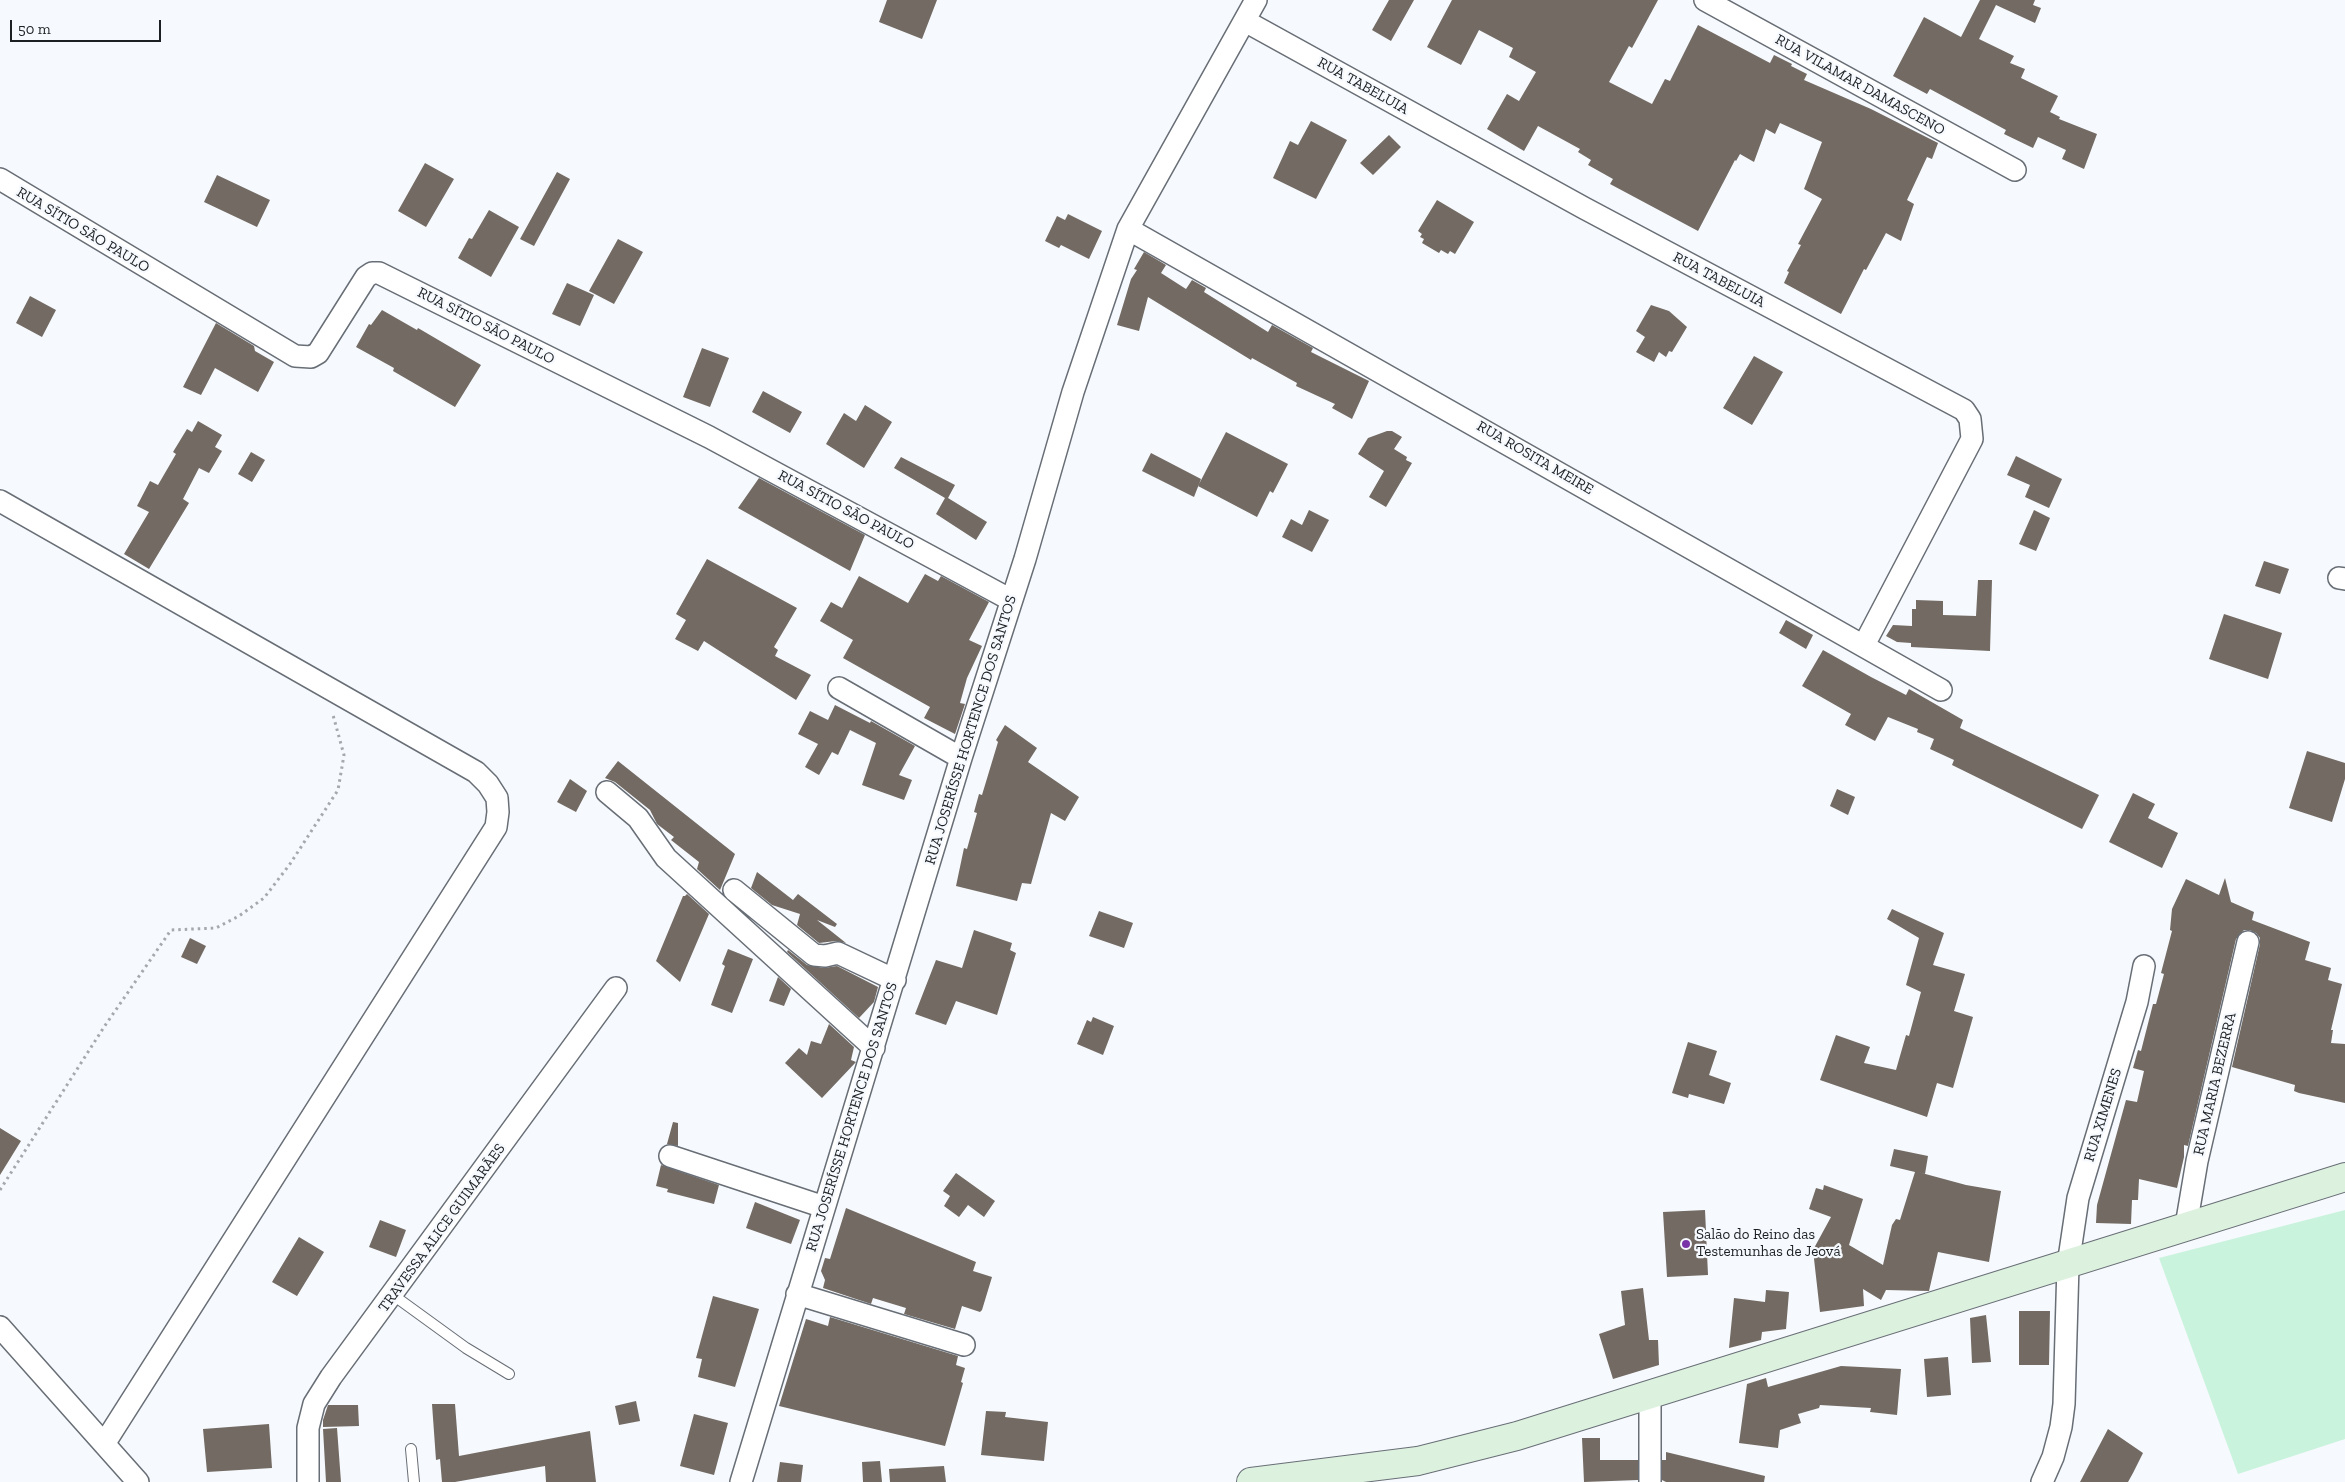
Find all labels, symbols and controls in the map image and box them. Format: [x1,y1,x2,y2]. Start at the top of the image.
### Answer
scale bar [12,10,164,42]
text: 50 m [18,20,51,38]
street label: RUA VILAMAR DAMASCENO [1772,31,1948,139]
street label: RUA TABELUIA [1314,54,1412,118]
street label: RUA SÍTIO SÃO PAULO [13,183,153,277]
street label: RUA TABELUIA [1670,248,1768,312]
street label: RUA SÍTIO SÃO PAULO [414,284,558,368]
street label: RUA ROSITA MEIRE [1473,417,1597,499]
street label: RUA SÍTIO SÃO PAULO [775,466,917,554]
street label: RUA JOSERÍSSE HORTENCE DOS SANTOS [921,593,1021,867]
street label: RUA JOSERÍSSE HORTENCE DOS SANTOS [802,980,902,1254]
street label: RUA MARIA BEZERRA [2190,1011,2240,1157]
street label: RUA XIMENES [2080,1066,2126,1164]
street label: TRAVESSA ALICE GUIMARÃES [375,1140,509,1316]
place label: Salão do Reino das Testemunhas de Jeová [1696,1226,1841,1261]
marker: Salão do Reino das Testemunhas de Jeová [1680,1238,1692,1250]

